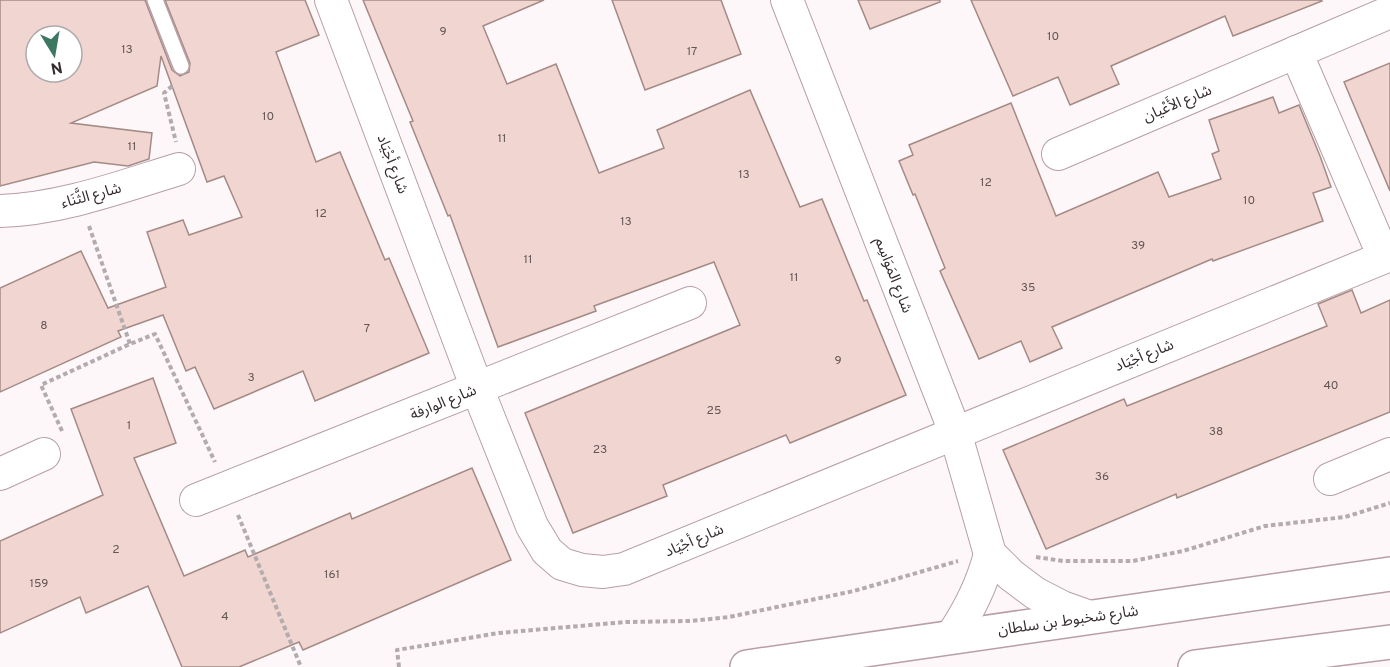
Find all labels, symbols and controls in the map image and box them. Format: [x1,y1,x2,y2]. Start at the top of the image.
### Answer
north arrow [24,24,84,84]
house number: 9 [439,24,447,40]
house number: 10 [1047,29,1059,45]
house number: 13 [121,42,133,58]
house number: 17 [687,44,697,60]
text: N [49,56,64,78]
street label: شارع الأَعْيان [1139,79,1215,128]
house number: 10 [262,109,274,125]
house number: 11 [498,131,506,147]
street label: شارع أجْيَاد [371,132,413,198]
house number: 11 [128,139,136,155]
house number: 13 [738,167,750,183]
house number: 12 [980,175,992,191]
street label: شارع الثَّنَاء [58,176,124,215]
house number: 10 [1243,193,1255,209]
house number: 12 [315,206,327,222]
house number: 13 [620,214,632,230]
street label: شارع المَوَاسِم [869,235,916,317]
house number: 39 [1131,238,1145,254]
house number: 11 [524,252,532,268]
house number: 11 [790,270,798,286]
house number: 35 [1021,280,1035,296]
house number: 8 [40,318,48,334]
house number: 7 [364,321,370,337]
street label: شارع أجْيَاد [1112,335,1178,378]
house number: 9 [834,353,842,369]
house number: 3 [247,370,255,386]
house number: 40 [1323,378,1339,394]
street label: شارع الوارفة [408,381,480,426]
house number: 25 [707,403,721,419]
house number: 1 [127,418,131,434]
house number: 38 [1209,424,1223,440]
house number: 23 [593,442,607,458]
house number: 36 [1095,469,1109,485]
street label: شارع أجْيَاد [662,520,728,563]
house number: 2 [112,542,120,558]
house number: 161 [324,567,340,583]
house number: 159 [30,576,48,592]
street label: شارع شخبوط بن سلطان [997,602,1140,642]
house number: 4 [221,609,229,625]

